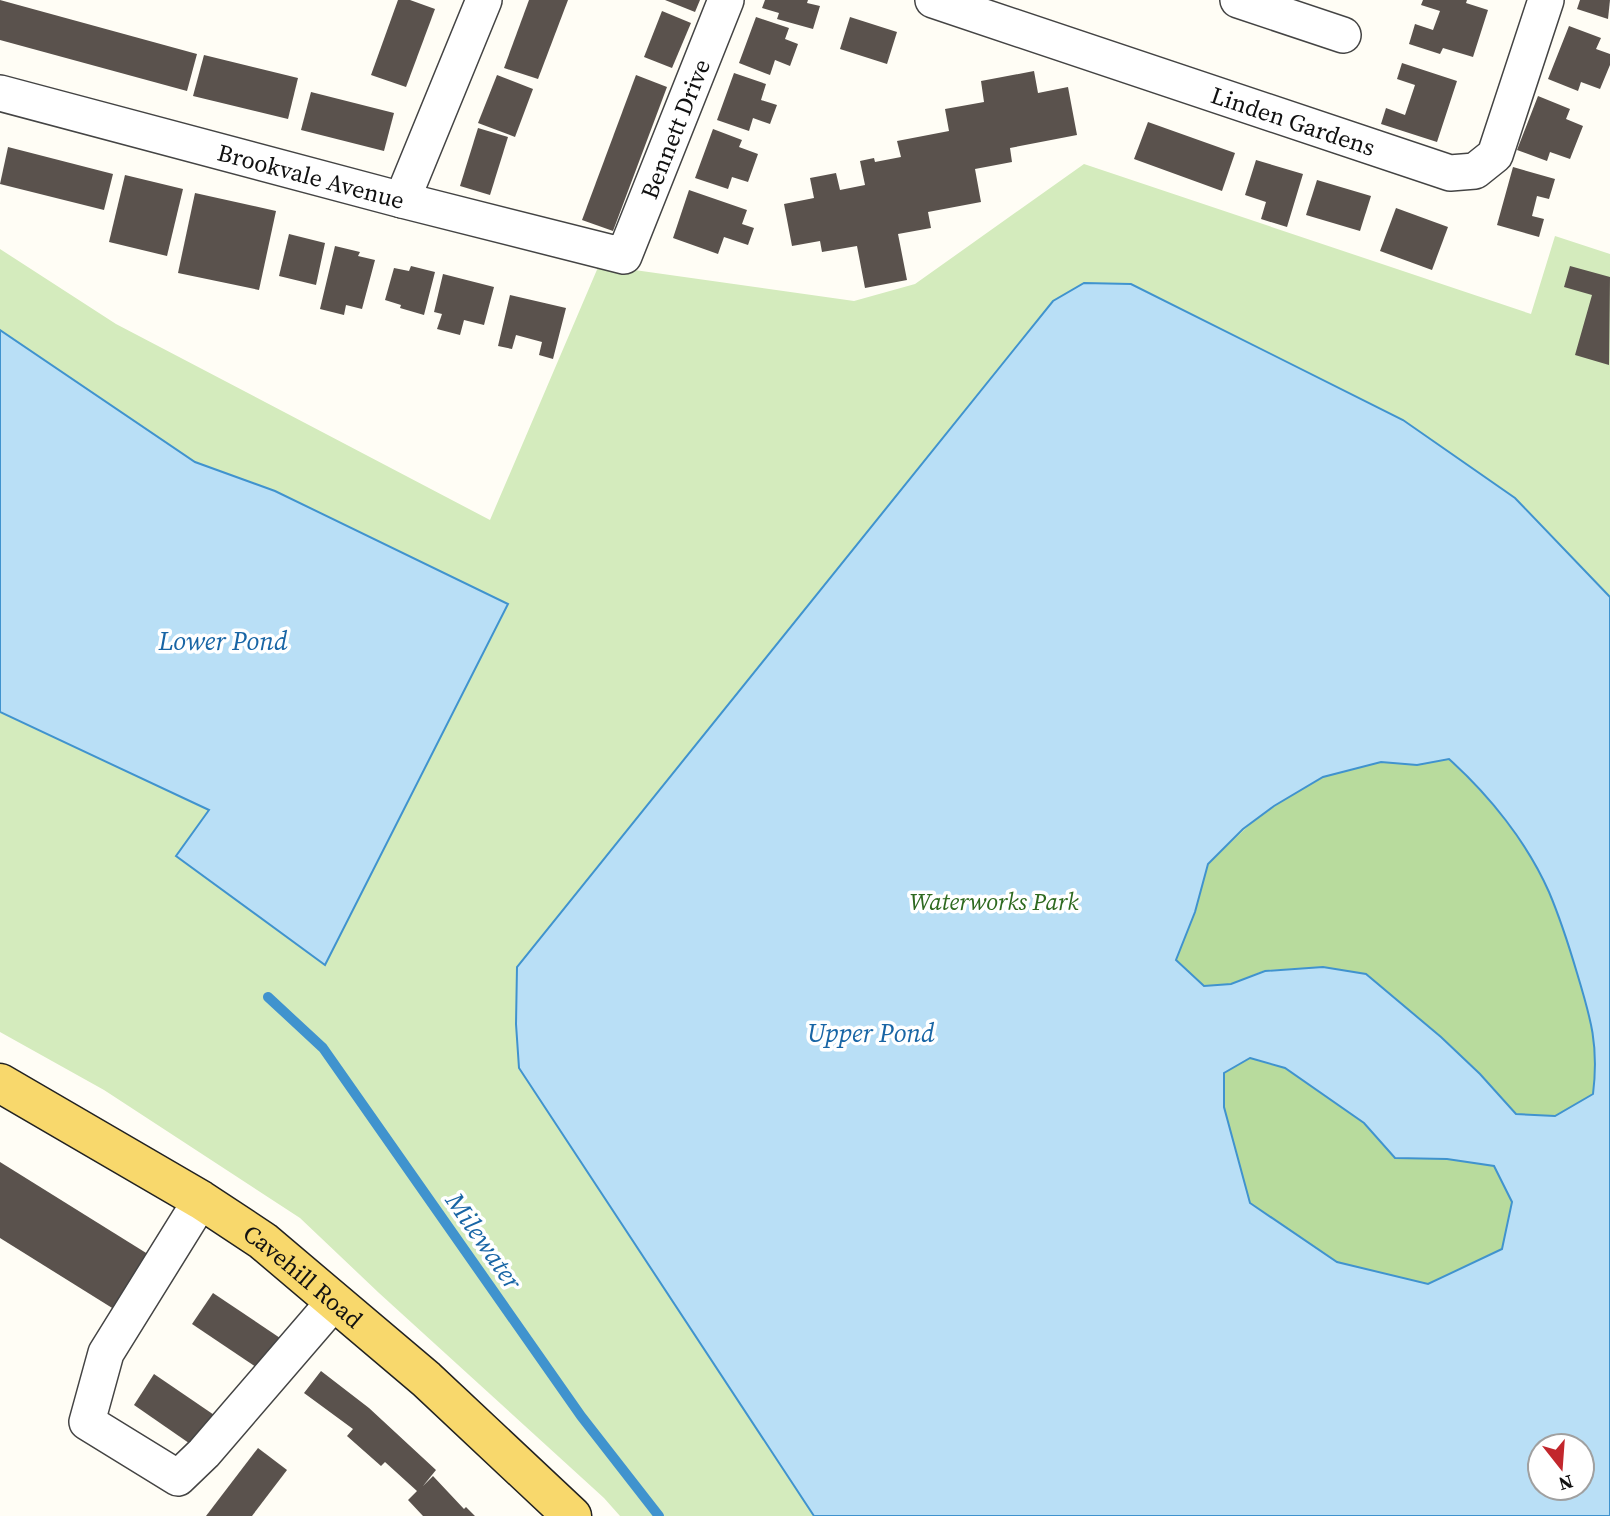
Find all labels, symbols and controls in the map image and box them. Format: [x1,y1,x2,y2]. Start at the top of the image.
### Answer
street label: Bennett Drive [632,54,717,204]
street label: Linden Gardens [1207,78,1380,163]
street label: Brookvale Avenue [214,135,408,216]
water label: Lower Pond [157,623,288,659]
park label: Waterworks Park [909,885,1079,918]
water label: Upper Pond [807,1015,935,1051]
water label: Milewater [437,1184,531,1297]
street label: Cavehill Road [237,1216,370,1335]
north arrow [1526,1432,1596,1502]
text: N [1555,1469,1576,1498]

